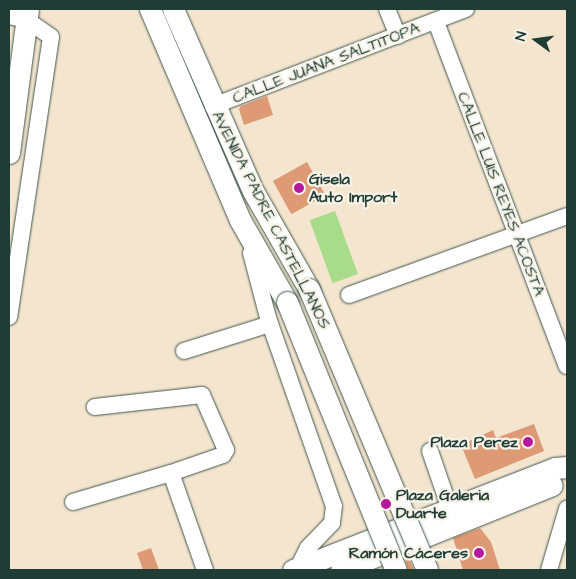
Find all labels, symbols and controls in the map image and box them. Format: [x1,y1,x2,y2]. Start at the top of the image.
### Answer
north arrow [511,15,561,65]
street label: CALLE JUANA SALTITOPA [230,18,422,108]
text: N [511,30,532,43]
street label: CALLE LUIS REYES ACOSTA [453,89,549,299]
street label: AVENIDA PADRE CASTELLANOS [207,108,335,332]
place label: Gisela Auto Import [309,169,397,207]
marker: Gisela Auto Import [293,182,305,194]
place label: Plaza Perez [430,432,518,452]
marker: Plaza Perez [522,436,534,448]
place label: Plaza Galeria Duarte [396,485,489,523]
marker: Plaza Galeria Duarte [380,498,392,510]
place label: Ramón Cáceres [349,543,468,563]
marker: Ramón Cáceres [472,546,486,560]

